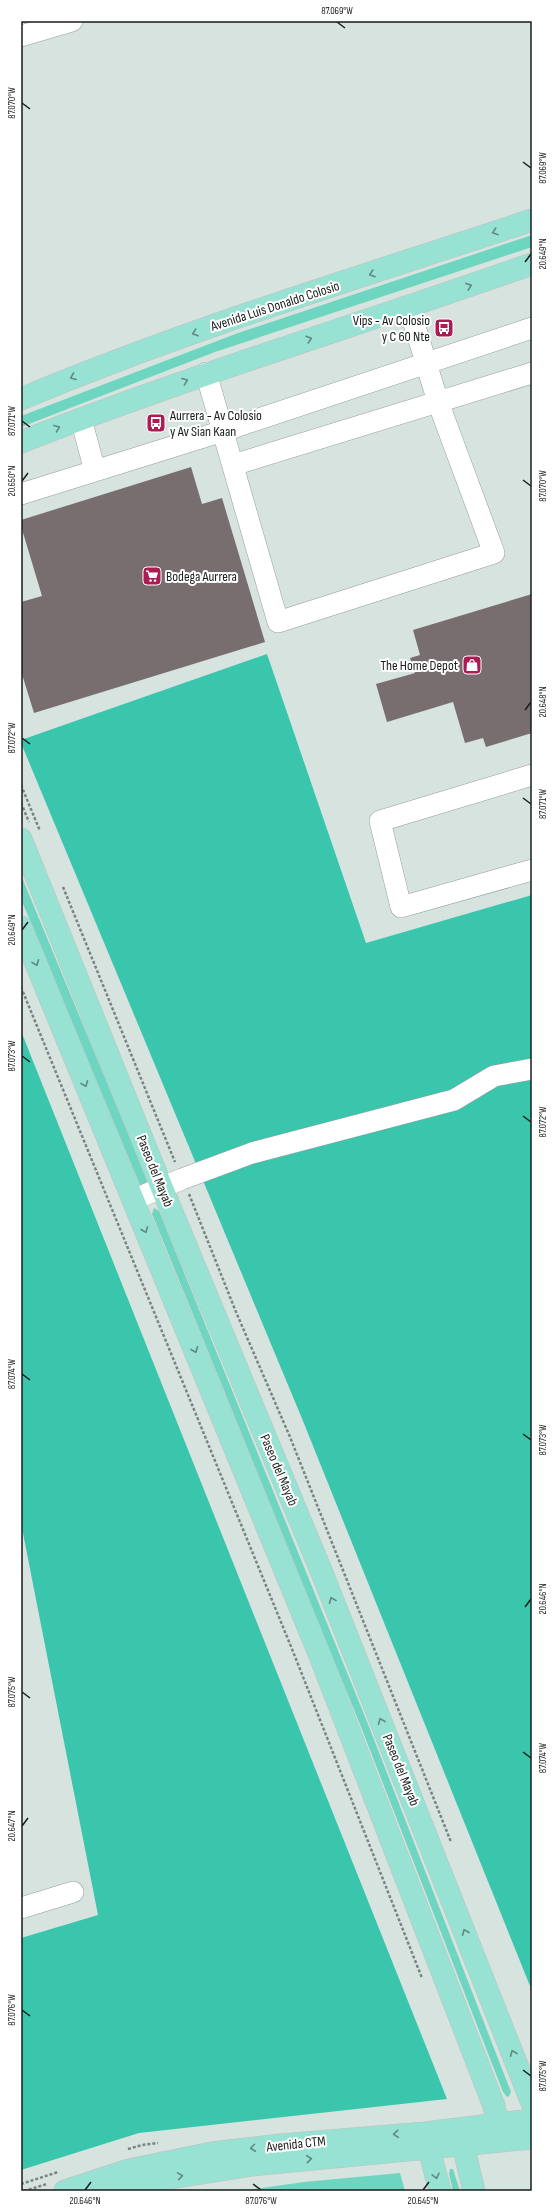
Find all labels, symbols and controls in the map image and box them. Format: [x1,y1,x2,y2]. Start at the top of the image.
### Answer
text: 87.069°W [321,5,353,17]
text: 87.070°W [6,87,18,119]
text: 87.069°W [537,152,549,184]
one-way arrow [492,228,499,236]
text: 20.649°N [537,238,549,270]
one-way arrow [368,269,375,278]
street label: Avenida Luis Donaldo Colosio [207,277,342,335]
one-way arrow [466,282,473,291]
place label: Vips - Av Colosio y C 60 Nte [353,312,430,345]
bus stop icon: Vips - Av Colosio y C 60 Nte [433,317,455,339]
one-way arrow [192,328,199,336]
one-way arrow [305,335,312,344]
one-way arrow [70,373,77,381]
one-way arrow [182,377,189,385]
text: 87.071°W [6,405,18,436]
place label: Aurrera - Av Colosio y Av Sian Kaan [169,407,262,440]
bus stop icon: Aurrera - Av Colosio y Av Sian Kaan [145,412,167,434]
one-way arrow [54,424,61,432]
text: 20.650°N [6,466,18,496]
text: 87.070°W [537,470,549,502]
supermarket icon: Bodega Aurrera [141,565,163,587]
place label: Bodega Aurrera [166,568,237,585]
shop icon: The Home Depot [461,654,483,676]
place label: The Home Depot [380,657,458,674]
text: 20.648°N [537,687,549,718]
text: 87.072°W [6,722,18,754]
text: 87.071°W [537,788,549,819]
text: 20.649°N [6,914,18,946]
one-way arrow [31,960,39,967]
text: 87.073°W [6,1040,18,1072]
one-way arrow [80,1079,88,1087]
text: 87.072°W [537,1106,549,1138]
street label: Paseo del Mayab [133,1133,177,1210]
one-way arrow [140,1225,148,1233]
one-way arrow [190,1347,198,1354]
text: 87.074°W [6,1358,18,1389]
text: 87.073°W [537,1424,549,1456]
street label: Paseo del Mayab [256,1432,302,1509]
text: 20.646°N [537,1583,549,1615]
one-way arrow [329,1596,337,1603]
text: 87.075°W [6,1676,18,1707]
one-way arrow [377,1717,385,1724]
street label: Paseo del Mayab [379,1732,423,1809]
text: 87.074°W [537,1742,549,1773]
text: 20.647°N [6,1810,18,1842]
one-way arrow [462,1929,470,1937]
text: 87.076°W [6,1994,18,2026]
one-way arrow [509,2050,517,2057]
text: 87.075°W [537,2060,549,2091]
one-way arrow [393,2130,399,2139]
street label: Avenida CTM [265,2132,326,2156]
one-way arrow [250,2143,256,2152]
one-way arrow [306,2155,312,2164]
one-way arrow [177,2172,184,2181]
one-way arrow [431,2172,439,2179]
text: 20.646°N [69,2195,101,2207]
text: 87.076°W [245,2195,277,2207]
text: 20.645°N [408,2195,438,2207]

